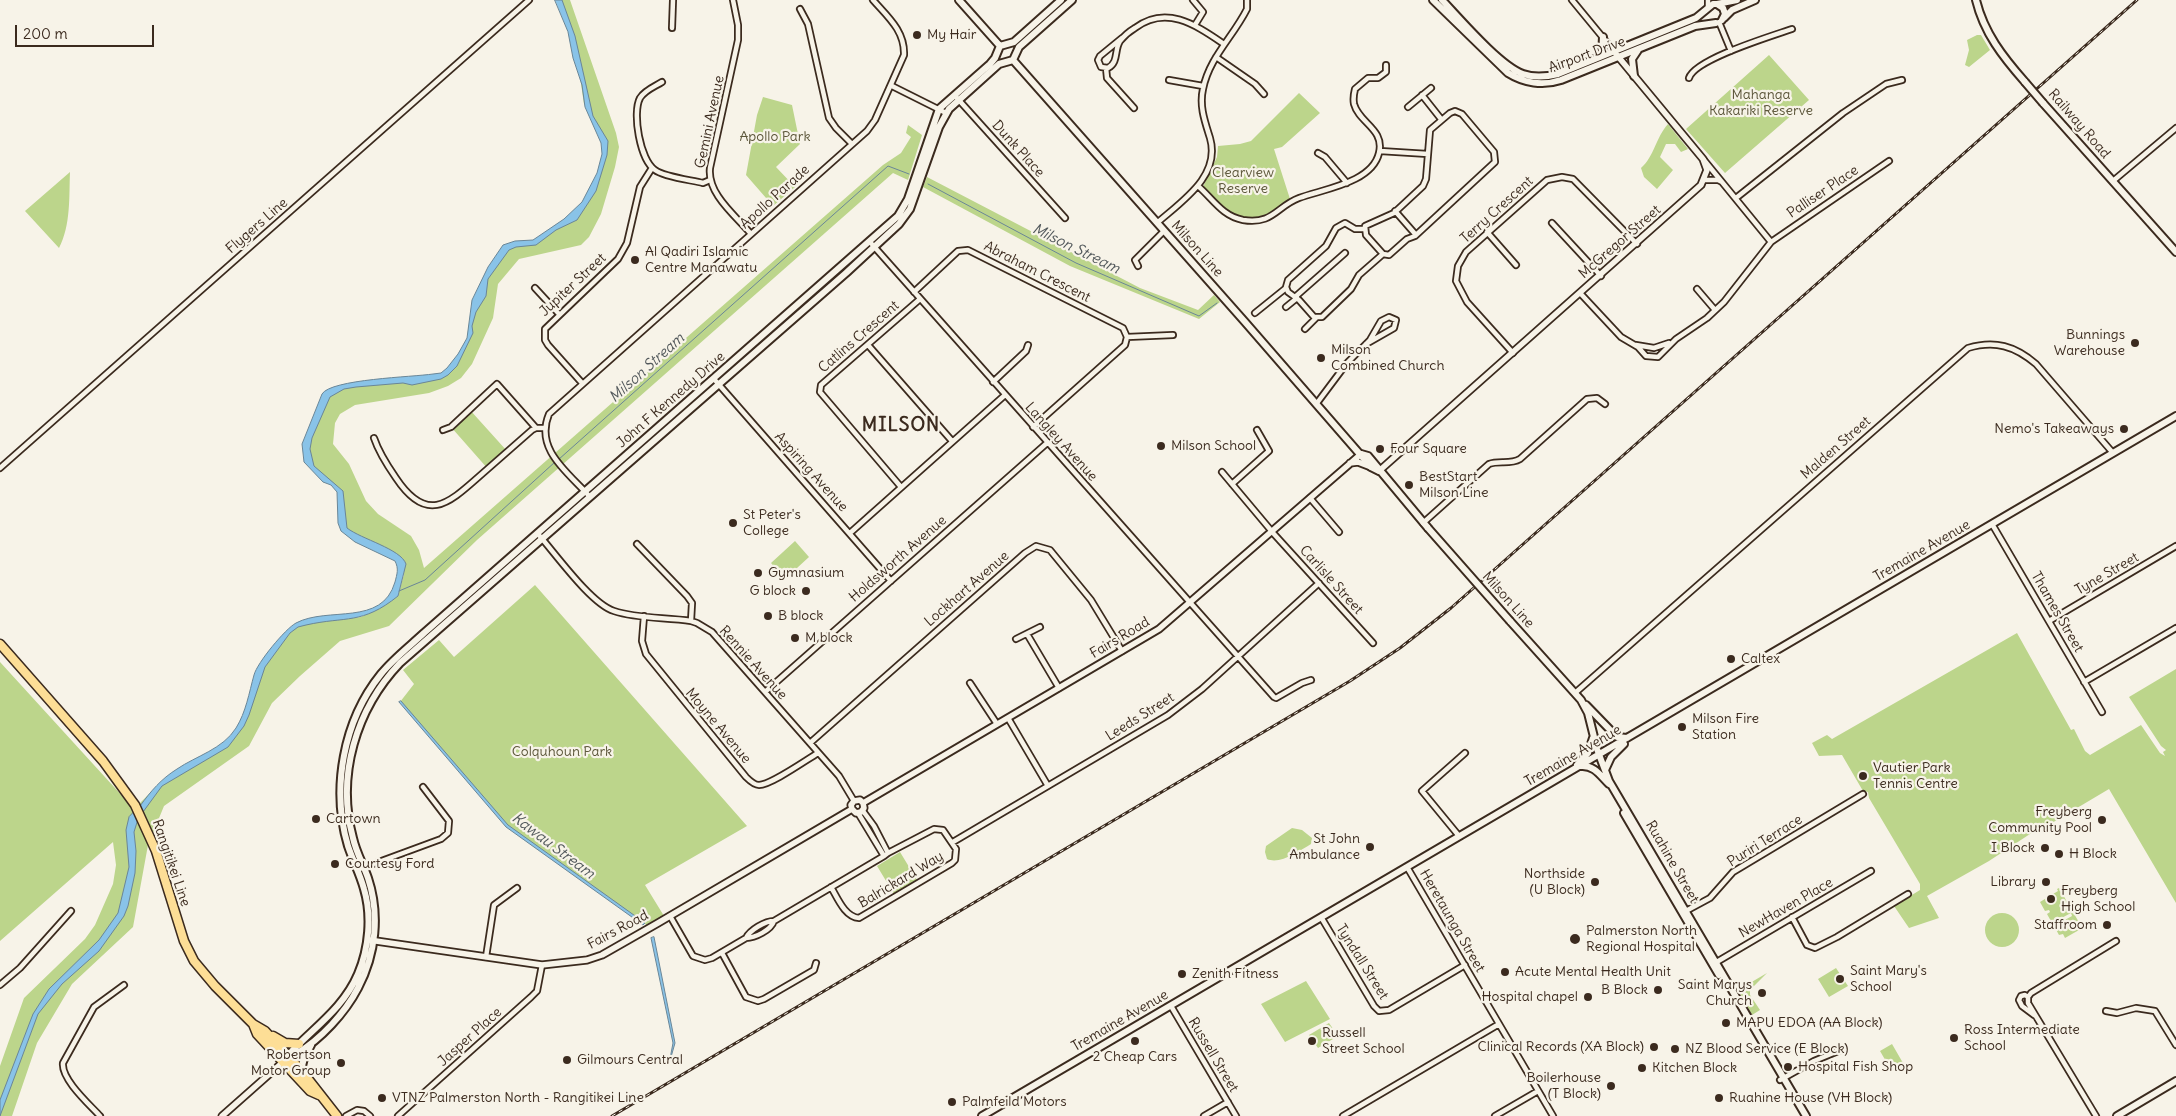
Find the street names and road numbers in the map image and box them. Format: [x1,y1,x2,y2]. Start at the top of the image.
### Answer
street label: Airport Drive [1546,33,1628,77]
street label: Gemini Avenue [692,74,728,170]
street label: Railway Road [2044,86,2114,162]
street label: Dunk Place [988,117,1048,181]
street label: Apollo Parade [737,161,813,233]
street label: Palliser Place [1784,162,1862,222]
street label: Terry Crescent [1457,173,1537,247]
street label: Flygers Line [223,195,291,257]
street label: McGregor Street [1576,202,1664,282]
street label: Milson Line [1167,217,1227,281]
street label: Abraham Crescent [981,238,1093,306]
street label: Jupiter Street [536,250,610,320]
street label: Catlins Crescent [815,297,903,377]
street label: John F Kennedy Drive [613,348,729,452]
street label: Langley Avenue [1021,399,1101,485]
street label: Malden Street [1798,413,1874,483]
street label: Aspiring Avenue [771,429,851,515]
street label: Holdsworth Avenue [846,512,950,606]
street label: Tremaine Avenue [1871,517,1973,585]
street label: Carlisle Street [1296,542,1366,618]
street label: Lockhart Avenue [921,548,1013,630]
street label: Tyne Street [2072,549,2142,599]
street label: Milson Line [1478,568,1538,632]
street label: Thames Street [2027,569,2087,655]
street label: Fairs Road [1087,614,1153,662]
street label: Rennie Avenue [716,623,790,703]
street label: Moyne Avenue [682,685,754,767]
street label: Leeds Street [1103,689,1177,745]
street label: Tremaine Avenue [1522,722,1624,790]
street label: Puriri Terrace [1724,811,1806,871]
street label: Rangitikei Line [148,817,194,909]
street label: Ruahine Street [1642,818,1702,906]
street label: Balrickard Way [855,848,947,912]
street label: Heretaunga Street [1416,867,1488,975]
street label: NewHaven Place [1736,874,1836,942]
street label: Fairs Road [585,907,651,953]
street label: Tyndall Street [1332,921,1392,1003]
street label: Tremaine Avenue [1069,987,1171,1055]
street label: Jasper Place [435,1004,505,1070]
street label: Russell Street [1184,1015,1242,1095]

